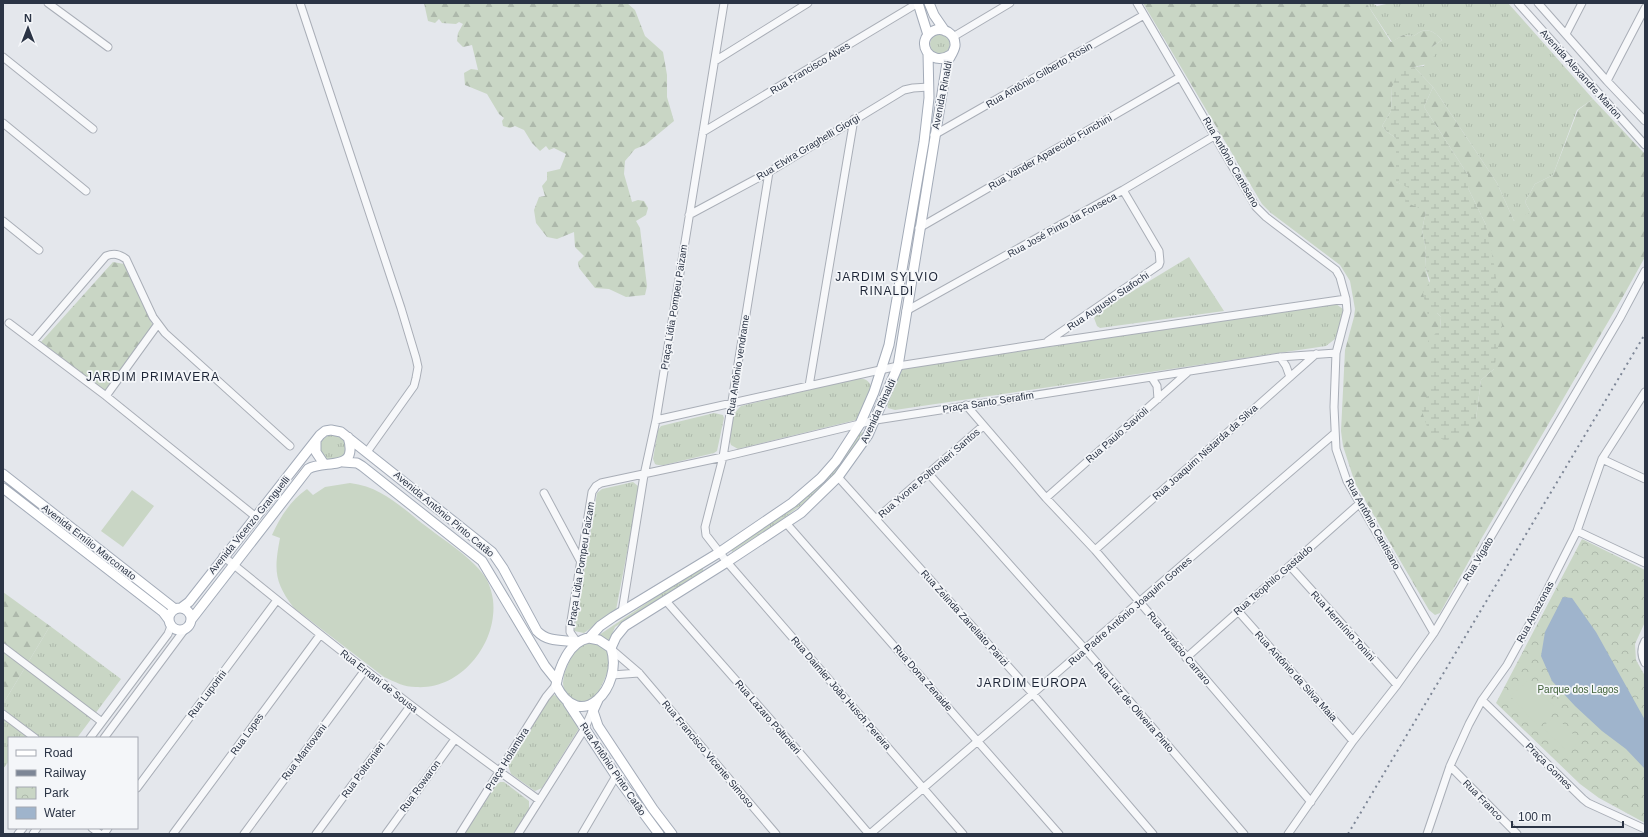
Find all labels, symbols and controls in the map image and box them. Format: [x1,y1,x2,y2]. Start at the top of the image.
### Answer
north arrow [8,8,48,48]
text: N [24,12,32,24]
street label: Avenida Alexandre Marion [1538,27,1624,121]
street label: Rua Francisco Alves [768,40,852,96]
street label: Rua Antônio Gilberto Rosin [984,40,1094,110]
street label: Avenida Rinaldi [930,60,954,130]
street label: Rua Elvira Graghelli Giorgi [754,112,862,182]
street label: Rua Vander Aparecido Funchini [986,112,1114,192]
street label: Rua Antônio Cantisano [1201,115,1262,209]
street label: Rua José Pinto da Fonseca [1006,190,1119,260]
street label: Praça Lídia Pompeu Paizam [659,244,689,370]
district label: JARDIM SYLVIO RINALDI [835,270,939,298]
street label: Rua Augusto Stafochi [1065,270,1151,332]
street label: Rua Antônio vendrame [725,313,751,416]
district label: JARDIM PRIMAVERA [86,370,220,384]
street label: Avenida Rinaldi [858,377,898,445]
street label: Praça Santo Serafim [942,389,1034,415]
street label: Rua Joaquim Nistarda da Silva [1150,402,1260,502]
street label: Rua Paulo Savioli [1084,405,1150,465]
street label: Rua Yvone Poltronieri Santos [876,426,982,520]
street label: Avenida Antônio Pinto Catão [392,469,497,559]
street label: Avenida Vicenzo Granguelli [206,474,292,576]
street label: Rua Antônio Cantisano [1343,477,1403,572]
street label: Praça Lidia Pompeu Paizam [566,501,596,627]
street label: Avenida Emílio Marconato [40,502,139,582]
street label: Rua Vigato [1461,535,1496,583]
street label: Rua Teophilo Gastaldo [1231,542,1315,617]
street label: Rua Padre Antônio Joaquim Gomes [1066,555,1194,667]
street label: Rua Zelinda Zanellato Parizi [919,568,1011,668]
street label: Rua Amazonas [1514,579,1556,645]
street label: Rua Hermínio Tonini [1309,589,1377,663]
street label: Rua Horácio Carraro [1145,609,1213,687]
street label: Rua Antônio da Silva Maia [1253,629,1340,724]
street label: Rua Daimler João Husch Pereira [789,634,893,752]
street label: Rua Dona Zenaide [891,643,955,714]
street label: Rua Ernani de Sousa [338,647,420,715]
street label: Rua Luiz de Oliveira Pinto [1092,660,1176,755]
street label: Rua Luporini [186,668,228,720]
district label: JARDIM EUROPA [977,676,1087,690]
street label: Rua Lazaro Poltroieri [733,678,803,756]
park label: Parque dos Lagos [1537,684,1619,695]
street label: Rua Francisco Vicente Simoso [660,698,756,810]
street label: Rua Lopes [228,711,266,757]
street label: Rua Antônio Pinto Catão [578,721,648,818]
street label: Rua Mantovani [279,722,329,782]
street label: Praça Holambra [483,725,531,793]
legend [8,737,138,829]
street label: Rua Poltronieri [339,740,387,800]
street label: Praça Gomes [1523,740,1575,792]
text: Road [44,746,73,760]
street label: Rua Rowaron [398,758,442,814]
text: Railway [44,766,86,780]
street label: Rua Franco [1461,777,1505,823]
text: Park [44,786,70,800]
scale bar [1512,803,1623,829]
text: Water [44,806,76,820]
text: 100 m [1518,810,1551,824]

